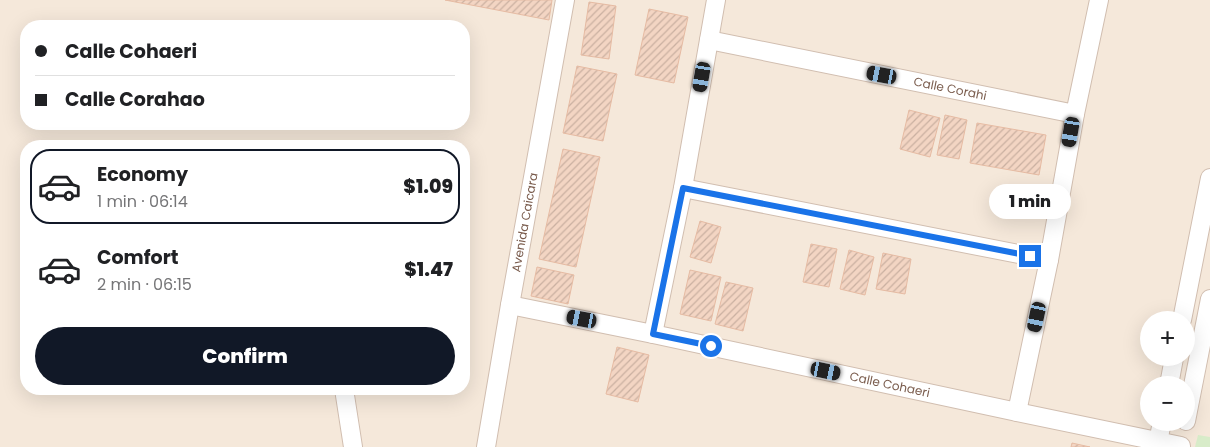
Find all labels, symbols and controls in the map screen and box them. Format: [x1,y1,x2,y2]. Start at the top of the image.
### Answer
text: Calle Cohaeri [65,38,197,65]
car [692,61,711,93]
car [865,65,898,85]
street label: Calle Corahi [912,73,988,104]
text: Calle Corahao [65,86,205,113]
car [1061,116,1080,148]
text: Economy [97,161,188,188]
icon: car [37,164,82,209]
street label: Avenida Caicara [507,171,542,273]
text: $1.09 [403,173,453,200]
callout: 1 min [989,184,1071,218]
text: 1 min · 06:14 [97,190,188,213]
text: 1 min [1009,190,1051,213]
text: Comfort [97,244,179,271]
route end [1019,245,1041,267]
icon: car [37,247,82,292]
text: $1.47 [404,256,453,283]
text: 2 min · 06:15 [97,273,192,296]
car [1026,301,1047,333]
car [565,309,598,329]
map controls [1140,311,1195,431]
button: + [1140,311,1195,366]
button: Confirm [35,327,455,385]
route start [700,335,722,357]
car [809,361,842,381]
street label: Calle Cohaeri [848,367,932,401]
button: − [1140,376,1195,431]

